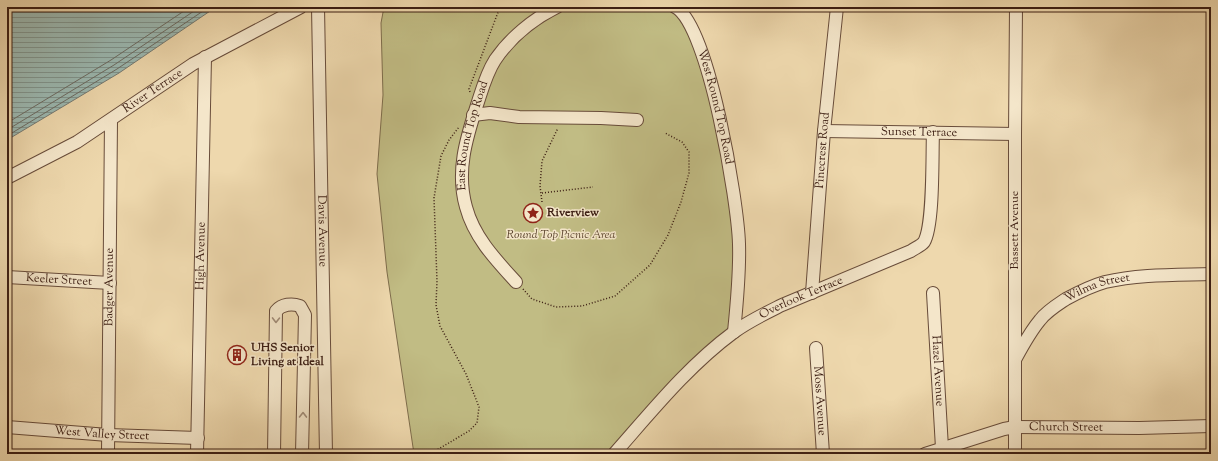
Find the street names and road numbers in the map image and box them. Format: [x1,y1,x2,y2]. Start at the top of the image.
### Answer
street label: West Round Top Road [692,47,738,166]
street label: River Terrace [119,64,187,118]
street label: East Round Top Road [453,78,493,191]
street label: Pinecrest Road [811,111,835,189]
street label: Sunset Terrace [881,123,958,142]
street label: Bassett Avenue [1006,190,1024,269]
street label: Davis Avenue [312,195,332,268]
street label: High Avenue [191,221,211,290]
street label: Badger Avenue [100,247,119,326]
street label: Keeler Street [25,269,93,291]
street label: Wilma Street [1061,269,1131,307]
street label: Overlook Terrace [756,271,846,324]
street label: Hazel Avenue [926,335,949,407]
street label: Moss Avenue [808,366,831,437]
street label: Church Street [1029,418,1103,437]
street label: West Valley Street [54,422,150,445]

